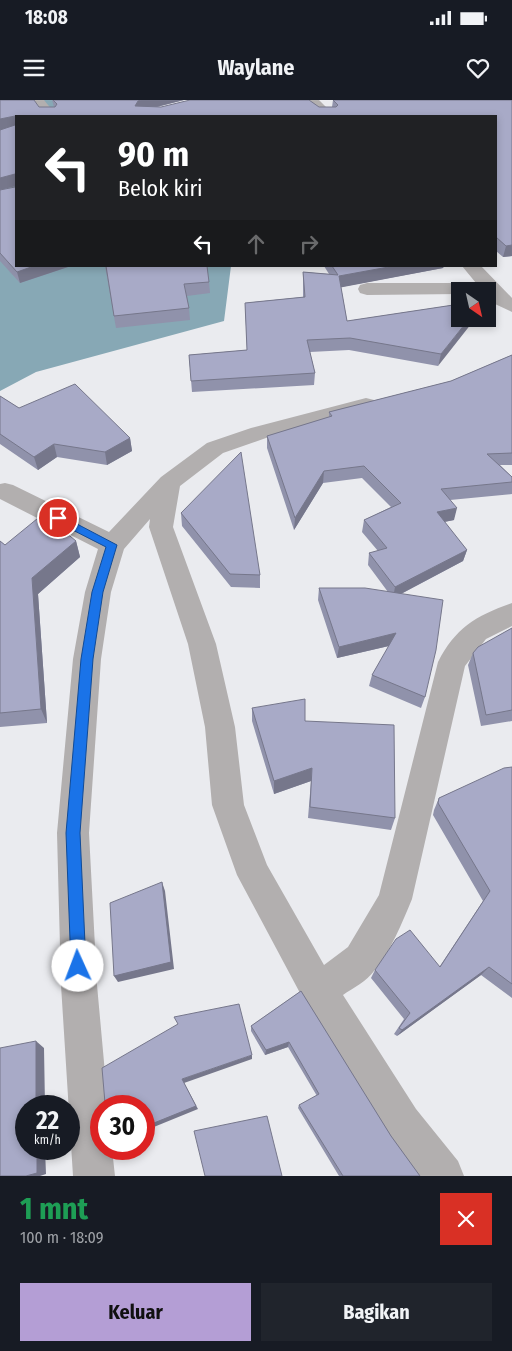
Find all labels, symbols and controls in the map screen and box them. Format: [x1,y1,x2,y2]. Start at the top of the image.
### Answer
text: 18:08 [25,6,68,29]
icon: menu [20,54,48,82]
text: Waylane [218,54,294,81]
icon: heart [464,54,492,82]
text: 90 m [118,133,189,175]
icon: left [35,135,100,200]
text: Belok kiri [118,175,203,202]
icon: left [189,230,217,258]
icon: ahead [242,230,270,258]
icon: right [295,230,323,258]
north arrow [451,282,496,328]
map controls [451,282,496,327]
pin [37,497,79,539]
icon: arrive [44,504,72,532]
position arrow [51,939,103,991]
speed limit sign: 30 [90,1095,155,1160]
text: 22 [36,1106,59,1136]
text: km/h [34,1133,61,1147]
text: 1 mnt [20,1191,88,1227]
button: close [440,1193,492,1245]
text: 100 m · 18:09 [20,1228,104,1247]
button: Keluar [20,1283,251,1341]
button: Bagikan [261,1283,492,1341]

